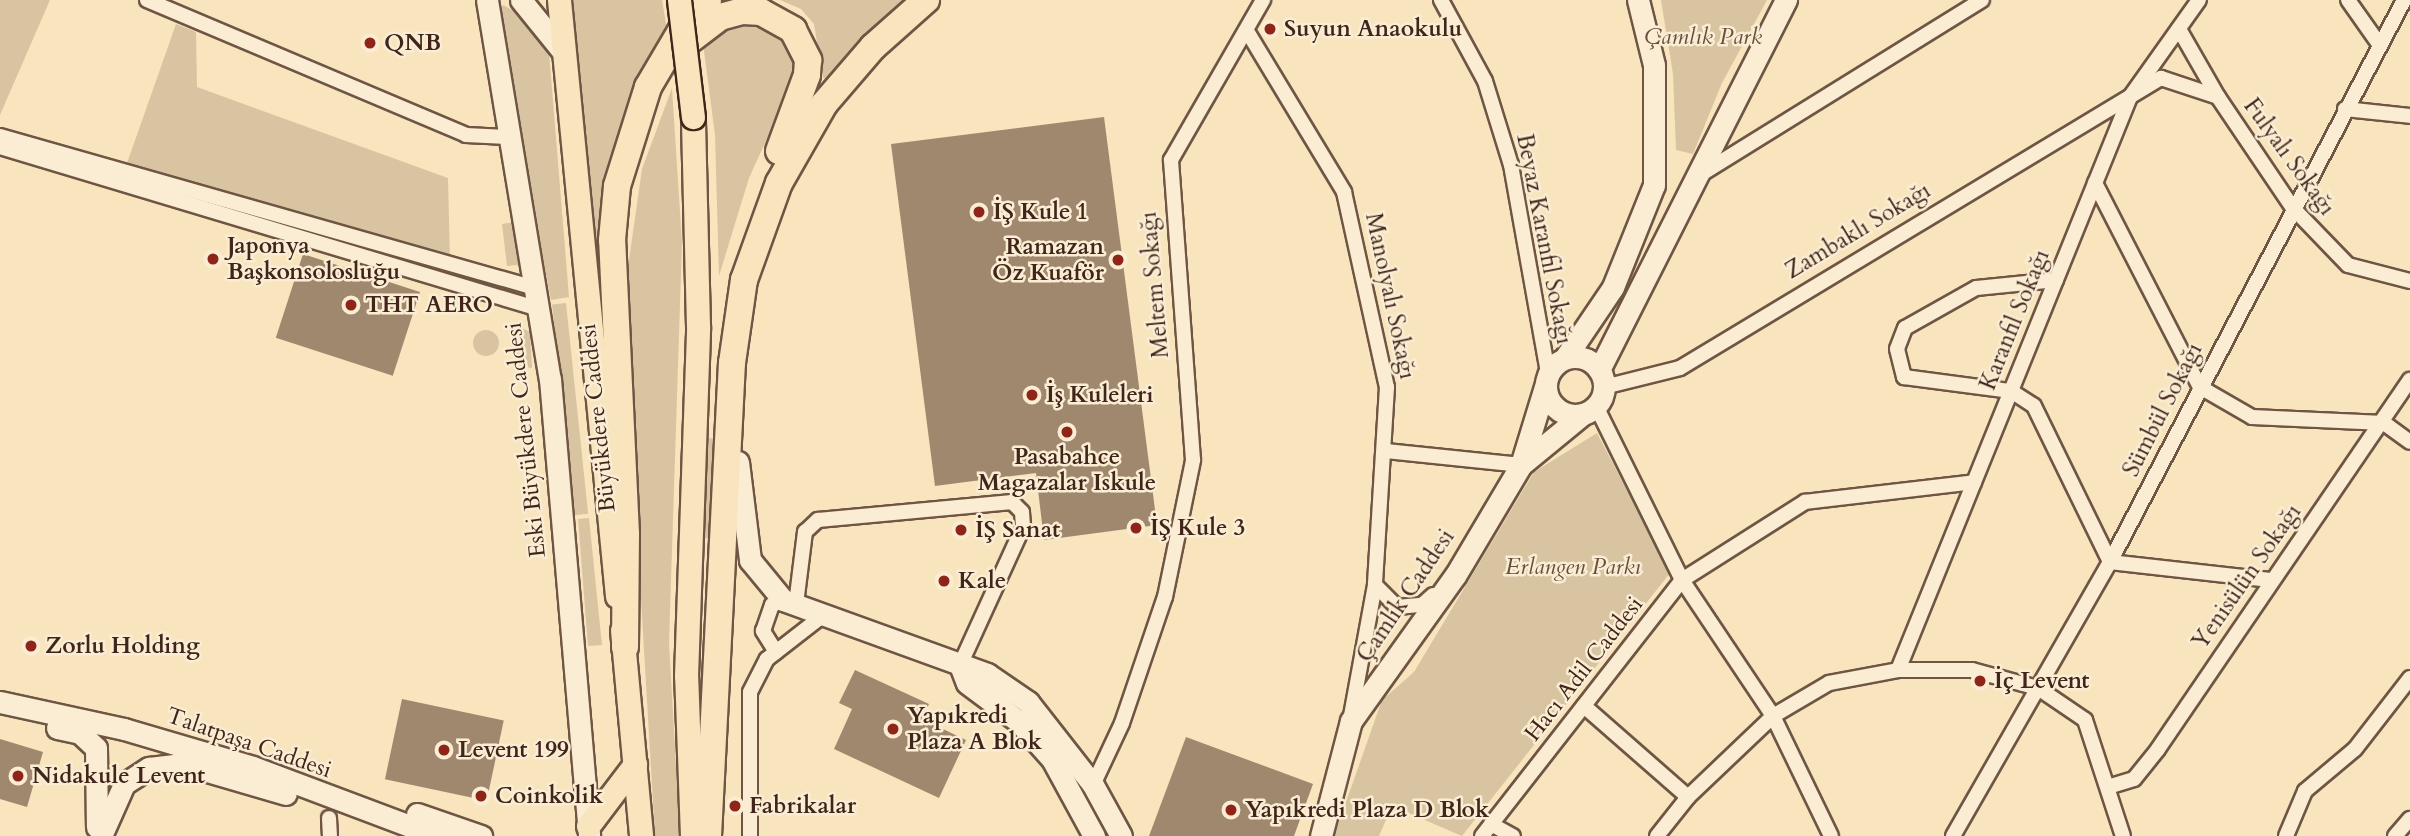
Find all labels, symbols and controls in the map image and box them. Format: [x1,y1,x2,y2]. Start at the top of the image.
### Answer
place label: Suyun Anaokulu [1284,15,1462,43]
marker: Suyun Anaokulu [1262,21,1278,37]
park label: Çamlık Park [1644,23,1762,51]
place label: QNB [384,29,441,57]
marker: QNB [362,35,378,51]
street label: Fulyalı Sokağı [2237,93,2341,221]
street label: Beyaz Karanfil Sokağı [1510,132,1578,346]
street label: Zambaklı Sokağı [1780,177,1936,285]
place label: İŞ Kule 1 [993,198,1088,226]
marker: İŞ Kule 1 [971,204,987,220]
street label: Manolyalı Sokağı [1359,210,1421,382]
street label: Meltem Sokağı [1135,211,1175,359]
place label: Japonya Başkonsolosluğu [227,232,400,286]
place label: Ramazan Öz Kuaför [992,233,1104,287]
street label: Karanfil Sokağı [1974,246,2056,394]
marker: Japonya Başkonsolosluğu [205,251,221,267]
marker: Ramazan Öz Kuaför [1110,252,1126,268]
place label: THT AERO [365,291,493,319]
marker: THT AERO [343,297,359,313]
street label: Eski Büyükdere Caddesi [500,321,552,559]
street label: Büyükdere Caddesi [574,322,622,514]
street label: Sümbül Sokağı [2118,339,2208,481]
place label: İş Kuleleri [1046,381,1153,409]
marker: İş Kuleleri [1024,387,1040,403]
marker: Pasabahce Magazalar Iskule [1059,424,1075,440]
place label: Pasabahce Magazalar Iskule [978,443,1156,497]
street label: Yenisülün Sokağı [2187,499,2307,655]
place label: İŞ Kule 3 [1150,514,1245,542]
place label: İŞ Sanat [975,516,1060,544]
marker: İŞ Kule 3 [1128,520,1144,536]
marker: İŞ Sanat [953,522,969,538]
street label: Çamlık Caddesi [1351,524,1461,668]
park label: Erlangen Parkı [1505,553,1641,581]
place label: Kale [958,567,1006,595]
marker: Kale [936,573,952,589]
street label: Hacı Adil Caddesi [1519,591,1649,747]
place label: Zorlu Holding [45,632,200,660]
marker: Zorlu Holding [23,638,39,654]
place label: İç Levent [1994,667,2089,695]
marker: İç Levent [1972,673,1988,689]
street label: Talatpaşa Caddesi [163,702,335,784]
place label: Yapıkredi Plaza A Blok [907,702,1042,756]
marker: Yapıkredi Plaza A Blok [885,721,901,737]
place label: Levent 199 [458,736,569,764]
marker: Levent 199 [436,742,452,758]
place label: Nidakule Levent [32,762,205,790]
marker: Nidakule Levent [10,768,26,784]
place label: Coinkolik [495,782,603,810]
marker: Coinkolik [473,788,489,804]
place label: Fabrikalar [749,792,856,820]
place label: Yapıkredi Plaza D Blok [1245,796,1489,824]
marker: Fabrikalar [727,798,743,814]
marker: Yapıkredi Plaza D Blok [1223,802,1239,818]

